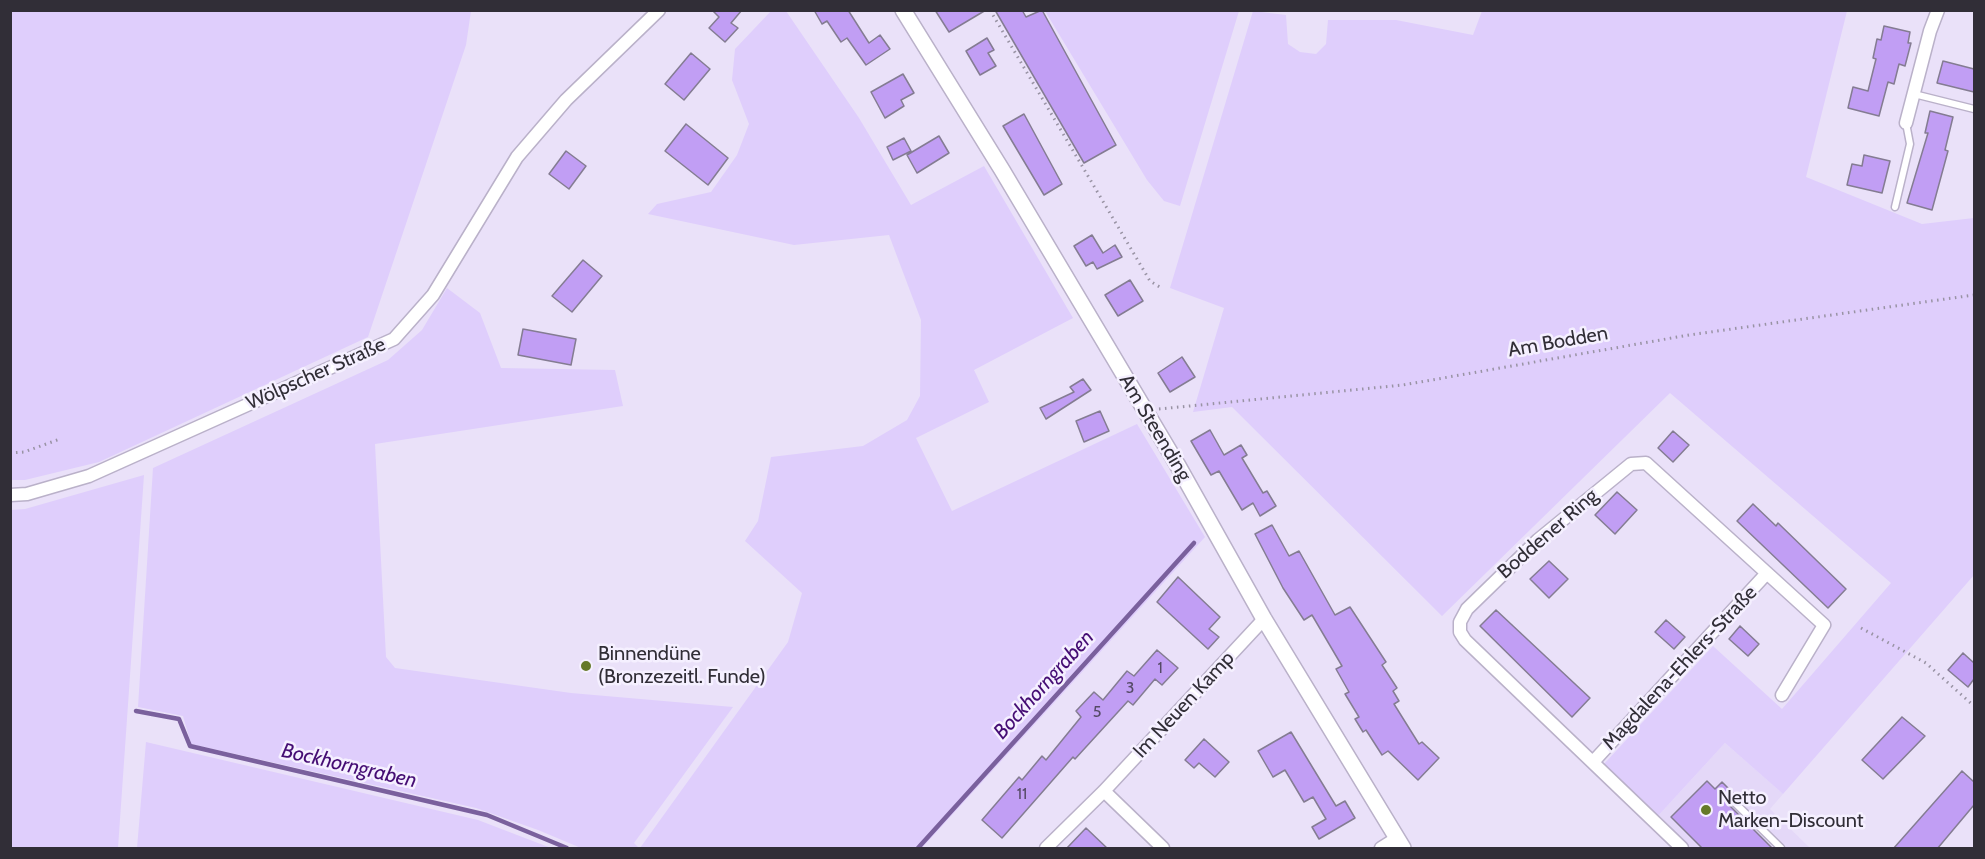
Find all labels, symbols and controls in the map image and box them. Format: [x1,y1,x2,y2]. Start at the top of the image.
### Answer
street label: Am Bodden [1506,321,1610,363]
street label: Wölpscher Straße [243,333,389,415]
street label: Am Steending [1114,370,1196,486]
street label: Boddener Ring [1493,484,1603,584]
street label: Magdalena-Ehlers-Straße [1598,581,1762,755]
water label: Bockhorngraben [989,625,1099,745]
place label: Binnendüne (Bronzezeitl. Funde) [598,642,766,689]
street label: Im Neuen Kamp [1129,647,1239,763]
house number: 1 [1157,658,1163,678]
marker: Binnendüne (Bronzezeitl. Funde) [579,659,593,673]
house number: 3 [1126,678,1134,698]
house number: 5 [1093,702,1101,722]
water label: Bockhorngraben [279,738,419,794]
house number: 11 [1017,784,1027,804]
place label: Netto Marken-Discount [1718,786,1864,833]
marker: Netto Marken-Discount [1699,803,1713,817]

